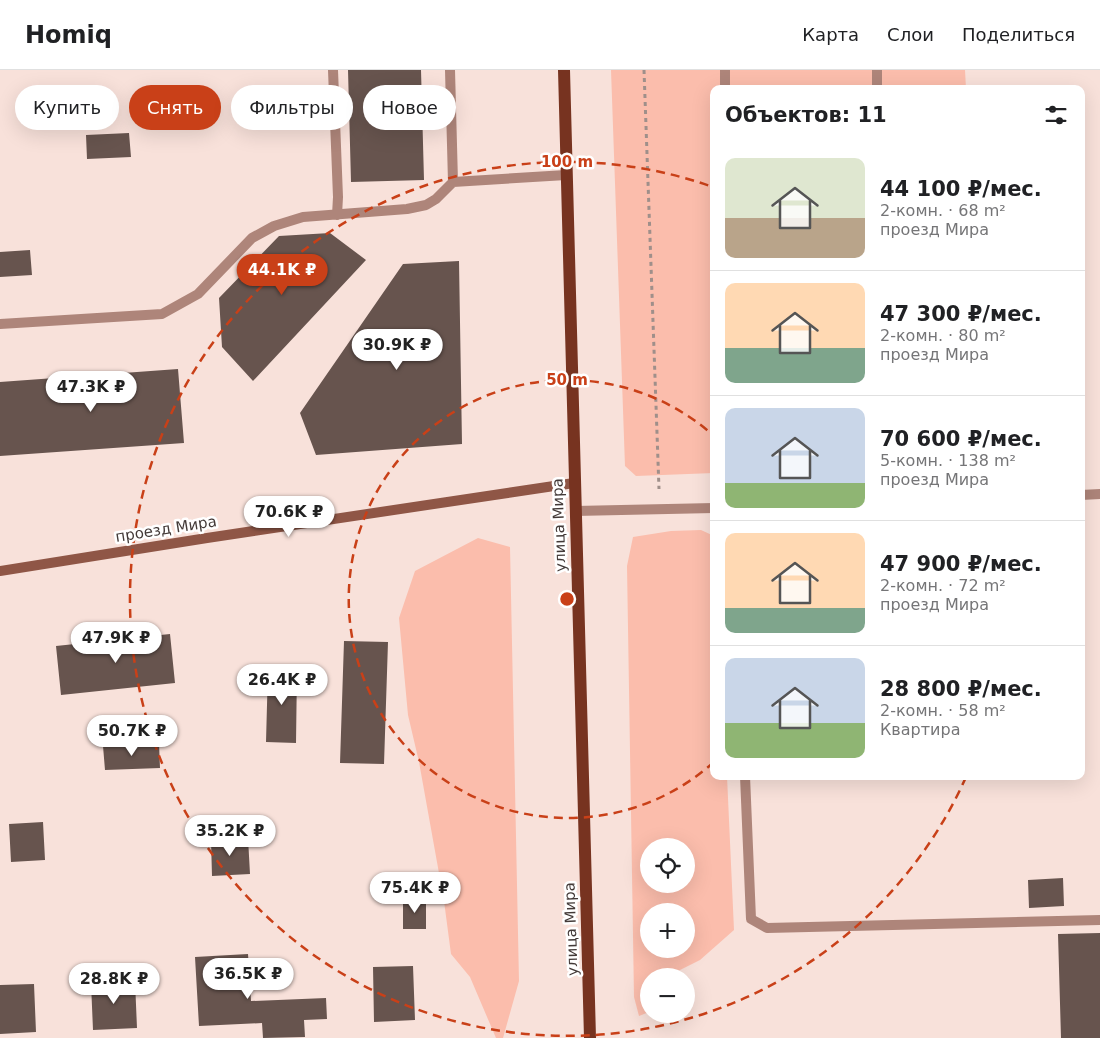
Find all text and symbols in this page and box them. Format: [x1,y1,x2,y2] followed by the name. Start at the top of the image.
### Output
[25,21,112,49] text: Homiq
[802,24,859,45] text: Карта
[887,24,934,45] text: Слои
[962,24,1075,45] text: Поделиться
[15,85,119,130] chip: Купить
[129,85,221,130] chip: Снять
[231,85,353,130] chip: Фильтры
[363,85,456,130] chip: Новое
[1042,101,1070,129] icon: filters
[725,103,887,127] text: Объектов: 11
[541,153,593,171] text: 100 m
[880,177,1042,201] text: 44 100 ₽/мес.
[765,178,825,238] icon: home
[880,201,1006,220] text: 2-комн. · 68 m²
[880,220,989,239] text: проезд Мира
[236,254,328,296] pin: 44.1K ₽
[248,260,316,279] text: 44.1K ₽
[880,302,1042,326] text: 47 300 ₽/мес.
[765,303,825,363] icon: home
[880,326,1006,345] text: 2-комн. · 80 m²
[351,328,443,371] pin: 30.9K ₽
[363,335,431,354] text: 30.9K ₽
[880,345,989,364] text: проезд Мира
[45,370,137,413] pin: 47.3K ₽
[546,371,588,389] text: 50 m
[57,377,125,396] text: 47.3K ₽
[880,427,1042,451] text: 70 600 ₽/мес.
[765,428,825,488] icon: home
[880,451,1016,470] text: 5-комн. · 138 m²
[880,470,989,489] text: проезд Мира
[548,478,570,572] street label: улица Мира
[243,496,335,538] pin: 70.6K ₽
[255,502,323,521] text: 70.6K ₽
[114,512,218,546] street label: проезд Мира
[880,552,1042,576] text: 47 900 ₽/мес.
[765,553,825,613] icon: home
[880,576,1006,595] text: 2-комн. · 72 m²
[558,590,576,608] centre of rings
[880,595,989,614] text: проезд Мира
[70,622,162,664] pin: 47.9K ₽
[82,628,150,647] text: 47.9K ₽
[236,664,328,706] pin: 26.4K ₽
[248,670,316,689] text: 26.4K ₽
[880,677,1042,701] text: 28 800 ₽/мес.
[765,678,825,738] icon: home
[880,701,1006,720] text: 2-комн. · 58 m²
[86,714,178,757] pin: 50.7K ₽
[880,720,960,739] text: Квартира
[98,721,166,740] text: 50.7K ₽
[184,814,276,857] pin: 35.2K ₽
[196,821,264,840] text: 35.2K ₽
[640,838,695,1023] map controls
[640,838,695,893] button: locate
[369,872,461,914] pin: 75.4K ₽
[381,878,449,897] text: 75.4K ₽
[560,882,582,976] street label: улица Мира
[640,903,695,958] button: +
[202,958,294,1000] pin: 36.5K ₽
[68,962,160,1005] pin: 28.8K ₽
[214,964,282,983] text: 36.5K ₽
[640,968,695,1023] button: −
[80,969,148,988] text: 28.8K ₽

